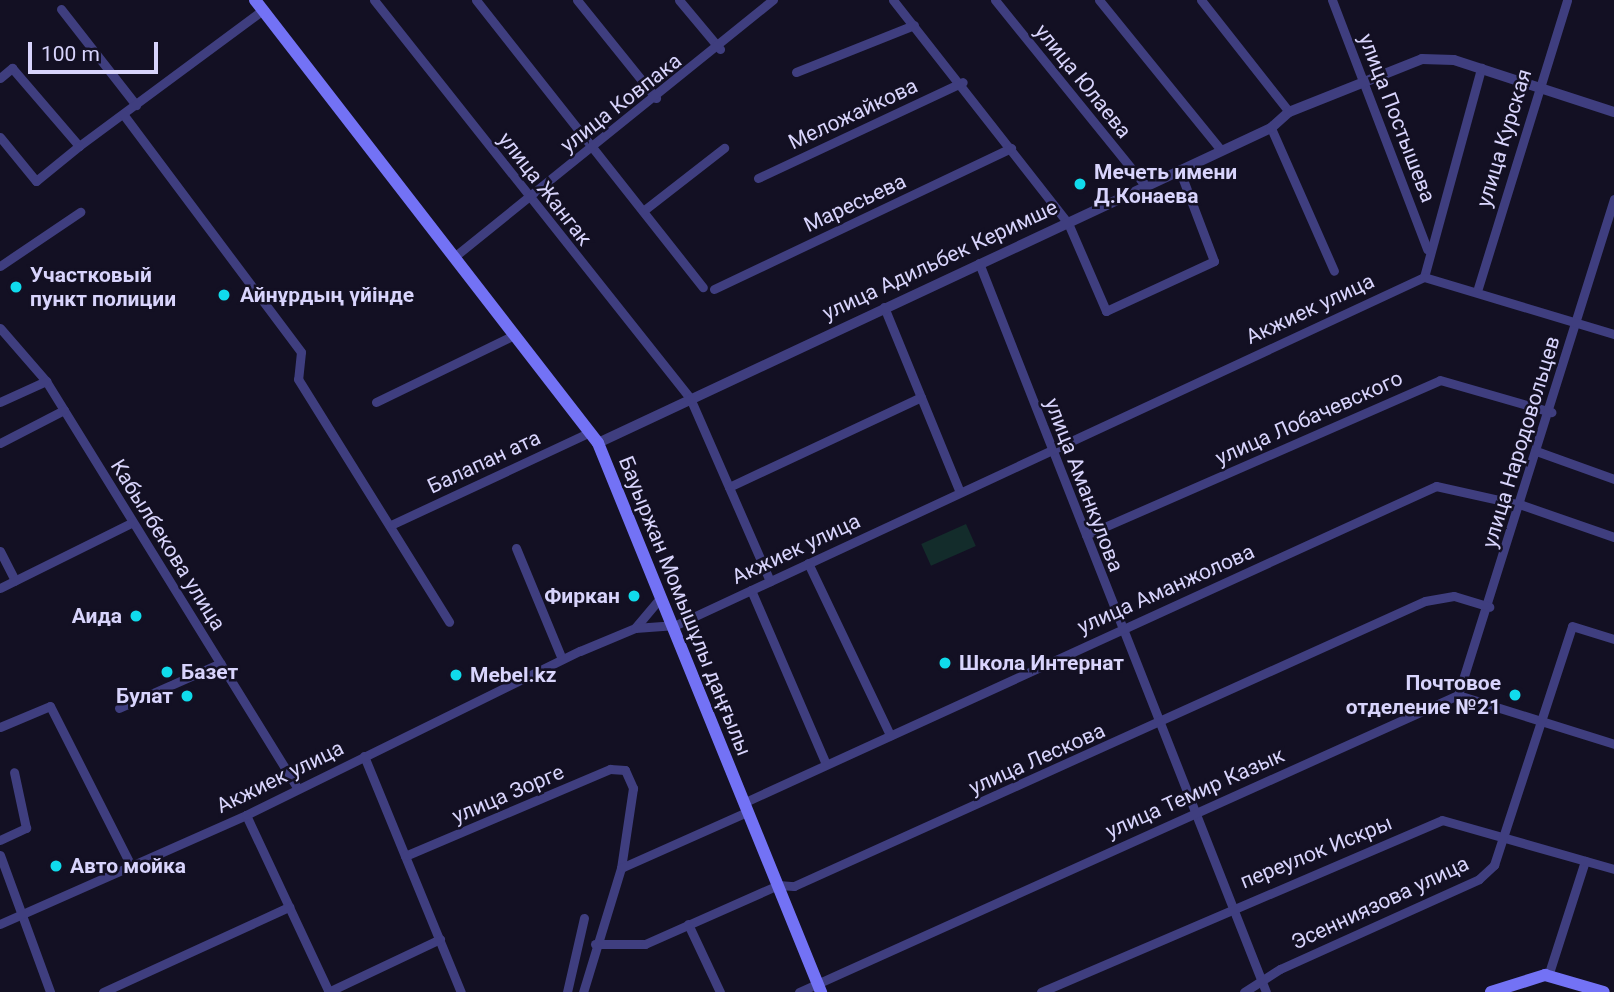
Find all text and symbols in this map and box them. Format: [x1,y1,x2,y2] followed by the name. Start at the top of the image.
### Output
[1029,19,1137,143] street label: улица Юлаева
[32,28,161,72] scale bar
[1353,30,1441,206] street label: улица Постышева
[41,42,100,66] text: 100 m
[556,48,686,158] street label: улица Ковпака
[1471,66,1537,210] street label: улица Курская
[784,73,922,155] street label: Меложайкова
[493,127,597,251] street label: улица Жангак
[1094,159,1237,209] place label: Мечеть имени Д.Конаева
[800,168,910,238] street label: Маресьева
[1072,176,1088,192] marker: Мечеть имени Д.Конаева
[819,194,1061,326] street label: улица Адильбек Керимше
[30,262,176,312] place label: Участковый пункт полиции
[1242,268,1378,350] street label: Акжиек улица
[8,279,24,295] marker: Участковый пункт полиции
[240,282,414,308] place label: Айнұрдың үйінде
[214,285,234,305] marker: Айнұрдың үйінде
[1477,333,1565,551] street label: улица Народовольцев
[1212,365,1406,471] street label: улица Лобачевского
[1039,395,1129,575] street label: улица Аманкулова
[424,425,544,499] street label: Балапан ата
[613,452,757,760] street label: Бауыржан Момышұлы даңғылы
[105,455,231,635] street label: Кабылбекова улица
[728,508,864,590] street label: Акжиек улица
[1074,539,1258,639] street label: улица Аманжолова
[544,583,620,609] place label: Фиркан
[626,588,642,604] marker: Фиркан
[72,603,122,629] place label: Аида
[128,608,144,624] marker: Аида
[959,650,1124,676] place label: Школа Интернат
[937,655,953,671] marker: Школа Интернат
[181,659,238,685] place label: Базет
[470,662,556,688] place label: Mebel.kz
[159,664,175,680] marker: Базет
[448,667,464,683] marker: Mebel.kz
[1346,670,1501,720] place label: Почтовое отделение №21
[116,683,173,709] place label: Булат
[1507,687,1523,703] marker: Почтовое отделение №21
[179,688,195,704] marker: Булат
[965,718,1109,800] street label: улица Лескова
[212,735,348,819] street label: Акжиек улица
[1102,742,1288,844] street label: улица Темир Казык
[448,759,568,829] street label: улица Зорге
[1236,810,1396,894] street label: переулок Искры
[1287,851,1473,955] street label: Эсенниязова улица
[70,853,186,879] place label: Авто мойка
[48,858,64,874] marker: Авто мойка

